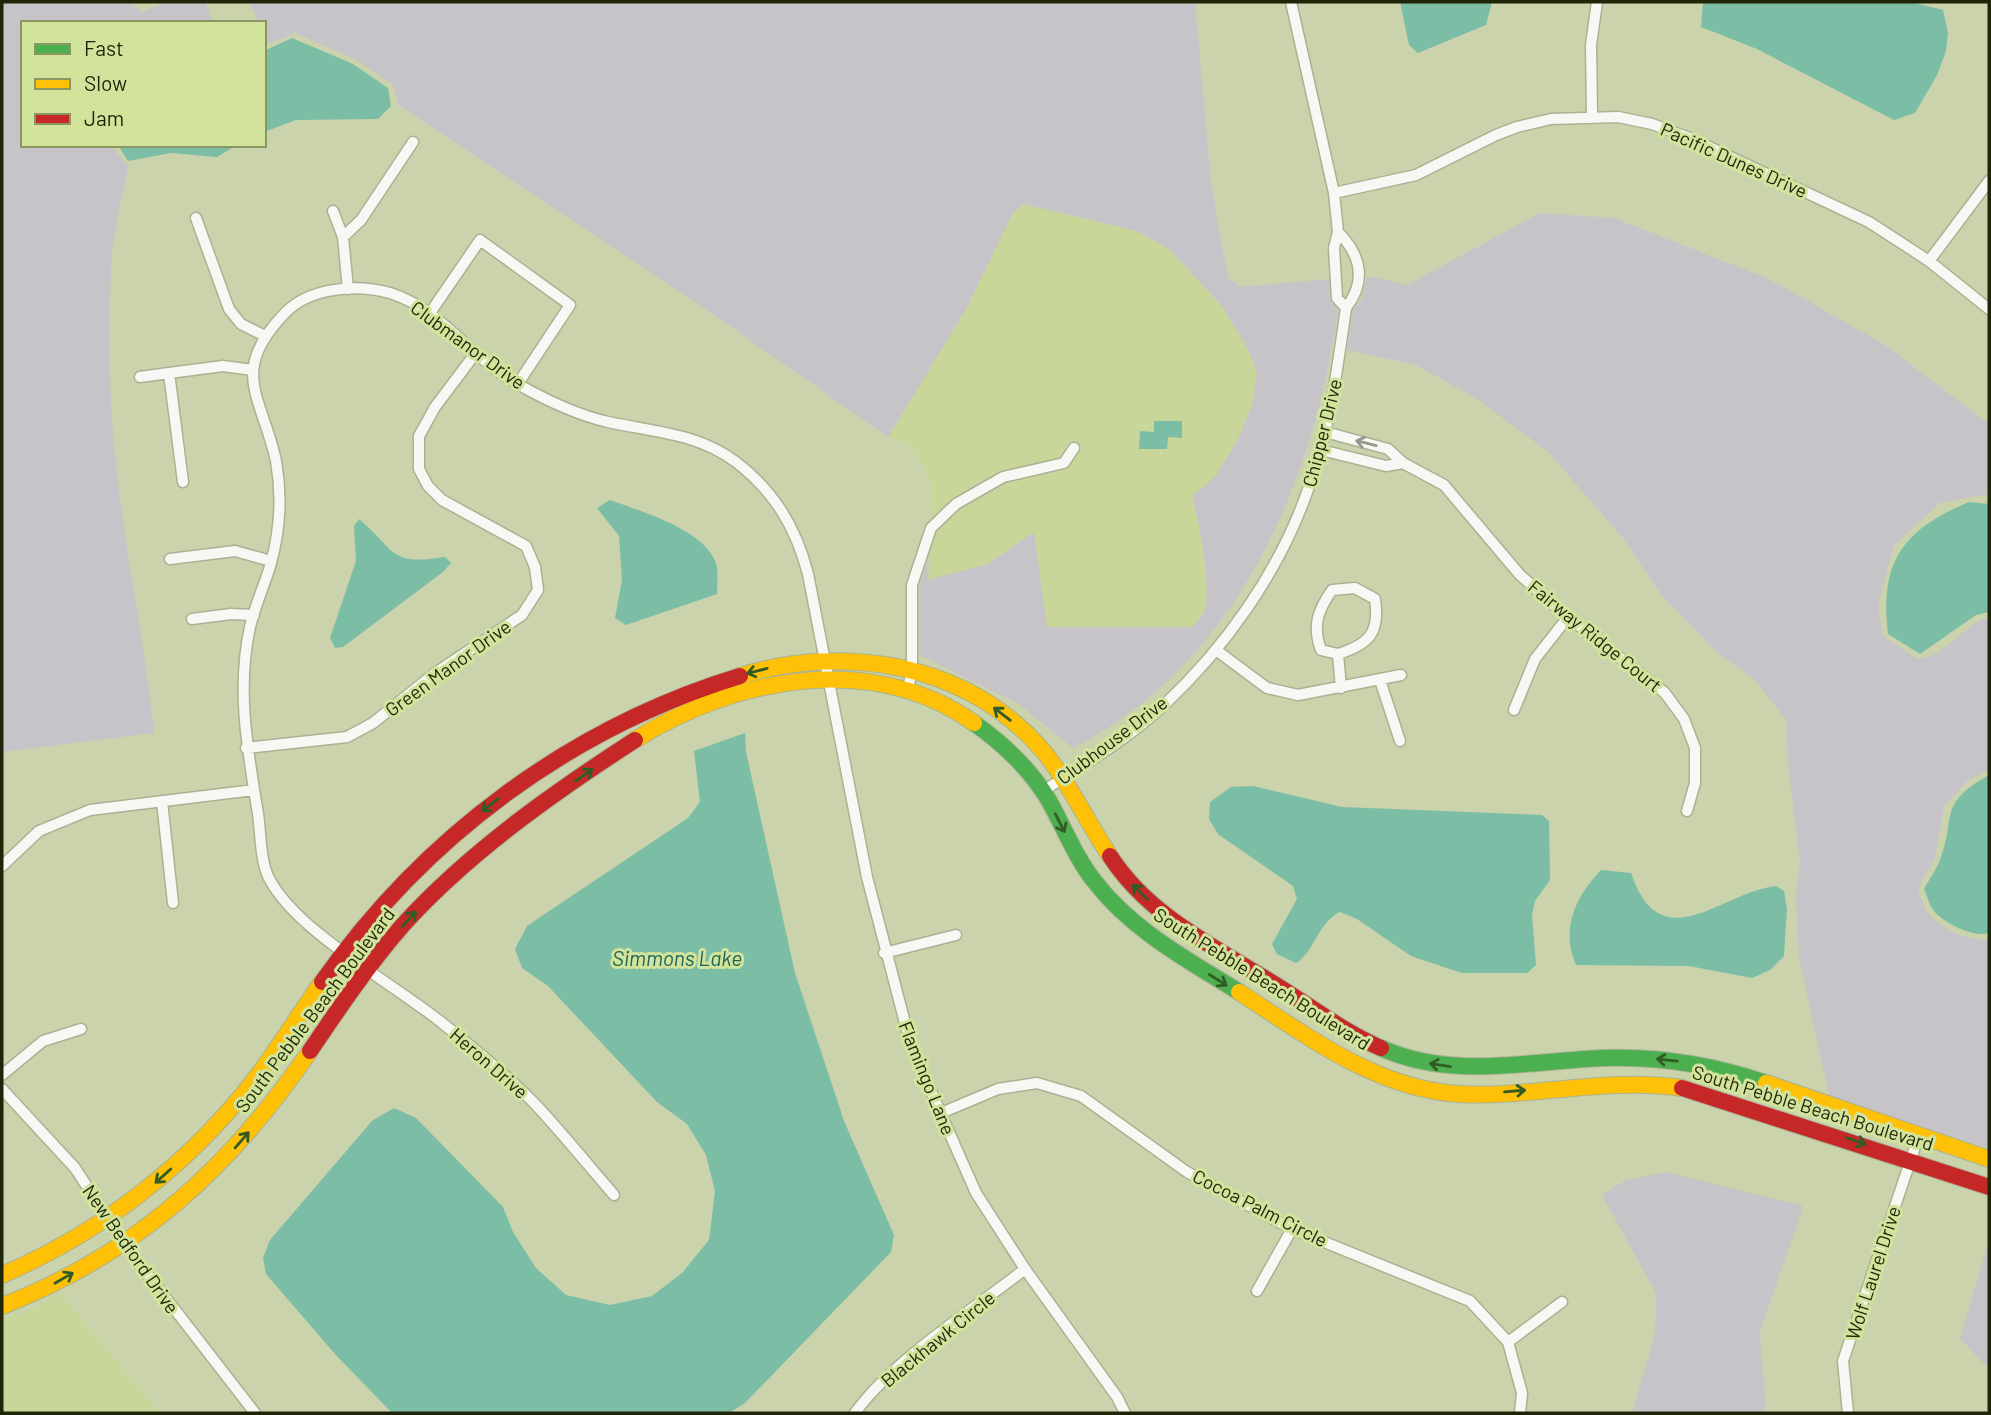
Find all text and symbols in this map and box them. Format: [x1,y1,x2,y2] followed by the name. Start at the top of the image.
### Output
[21,21,266,147] legend
[84,35,124,60] text: Fast
[84,70,127,95] text: Slow
[84,105,124,130] text: Jam
[1657,117,1811,202] street label: Pacific Dunes Drive
[407,295,530,394] street label: Clubmanor Drive
[1297,376,1346,489] street label: Chipper Drive
[1355,436,1378,449] one-way arrow
[1524,575,1667,696] street label: Fairway Ridge Court
[380,614,515,721] street label: Green Manor Drive
[746,664,769,678] one-way arrow
[1052,691,1172,789] street label: Clubhouse Drive
[993,706,1011,722] one-way arrow
[574,768,593,782] one-way arrow
[481,797,500,812] one-way arrow
[1053,812,1067,833] one-way arrow
[1131,884,1148,901] one-way arrow
[1150,902,1375,1055] street label: South Pebble Beach Boulevard
[230,903,399,1117] street label: South Pebble Beach Boulevard
[401,911,417,929] one-way arrow
[612,945,742,970] water label: Simmons Lake
[1208,973,1228,987] one-way arrow
[894,1018,961,1138] street label: Flamingo Lane
[446,1022,533,1103] street label: Heron Drive
[1656,1053,1679,1066] one-way arrow
[1430,1058,1452,1071] one-way arrow
[1690,1060,1936,1155] street label: South Pebble Beach Boulevard
[1503,1085,1526,1098] one-way arrow
[234,1131,250,1149] one-way arrow
[1845,1136,1867,1149] one-way arrow
[1189,1164,1331,1251] street label: Cocoa Palm Circle
[154,1168,172,1184] one-way arrow
[78,1180,184,1318] street label: New Bedford Drive
[1840,1203,1905,1343] street label: Wolf Laurel Drive
[53,1271,73,1285] one-way arrow
[876,1286,999,1392] street label: Blackhawk Circle

